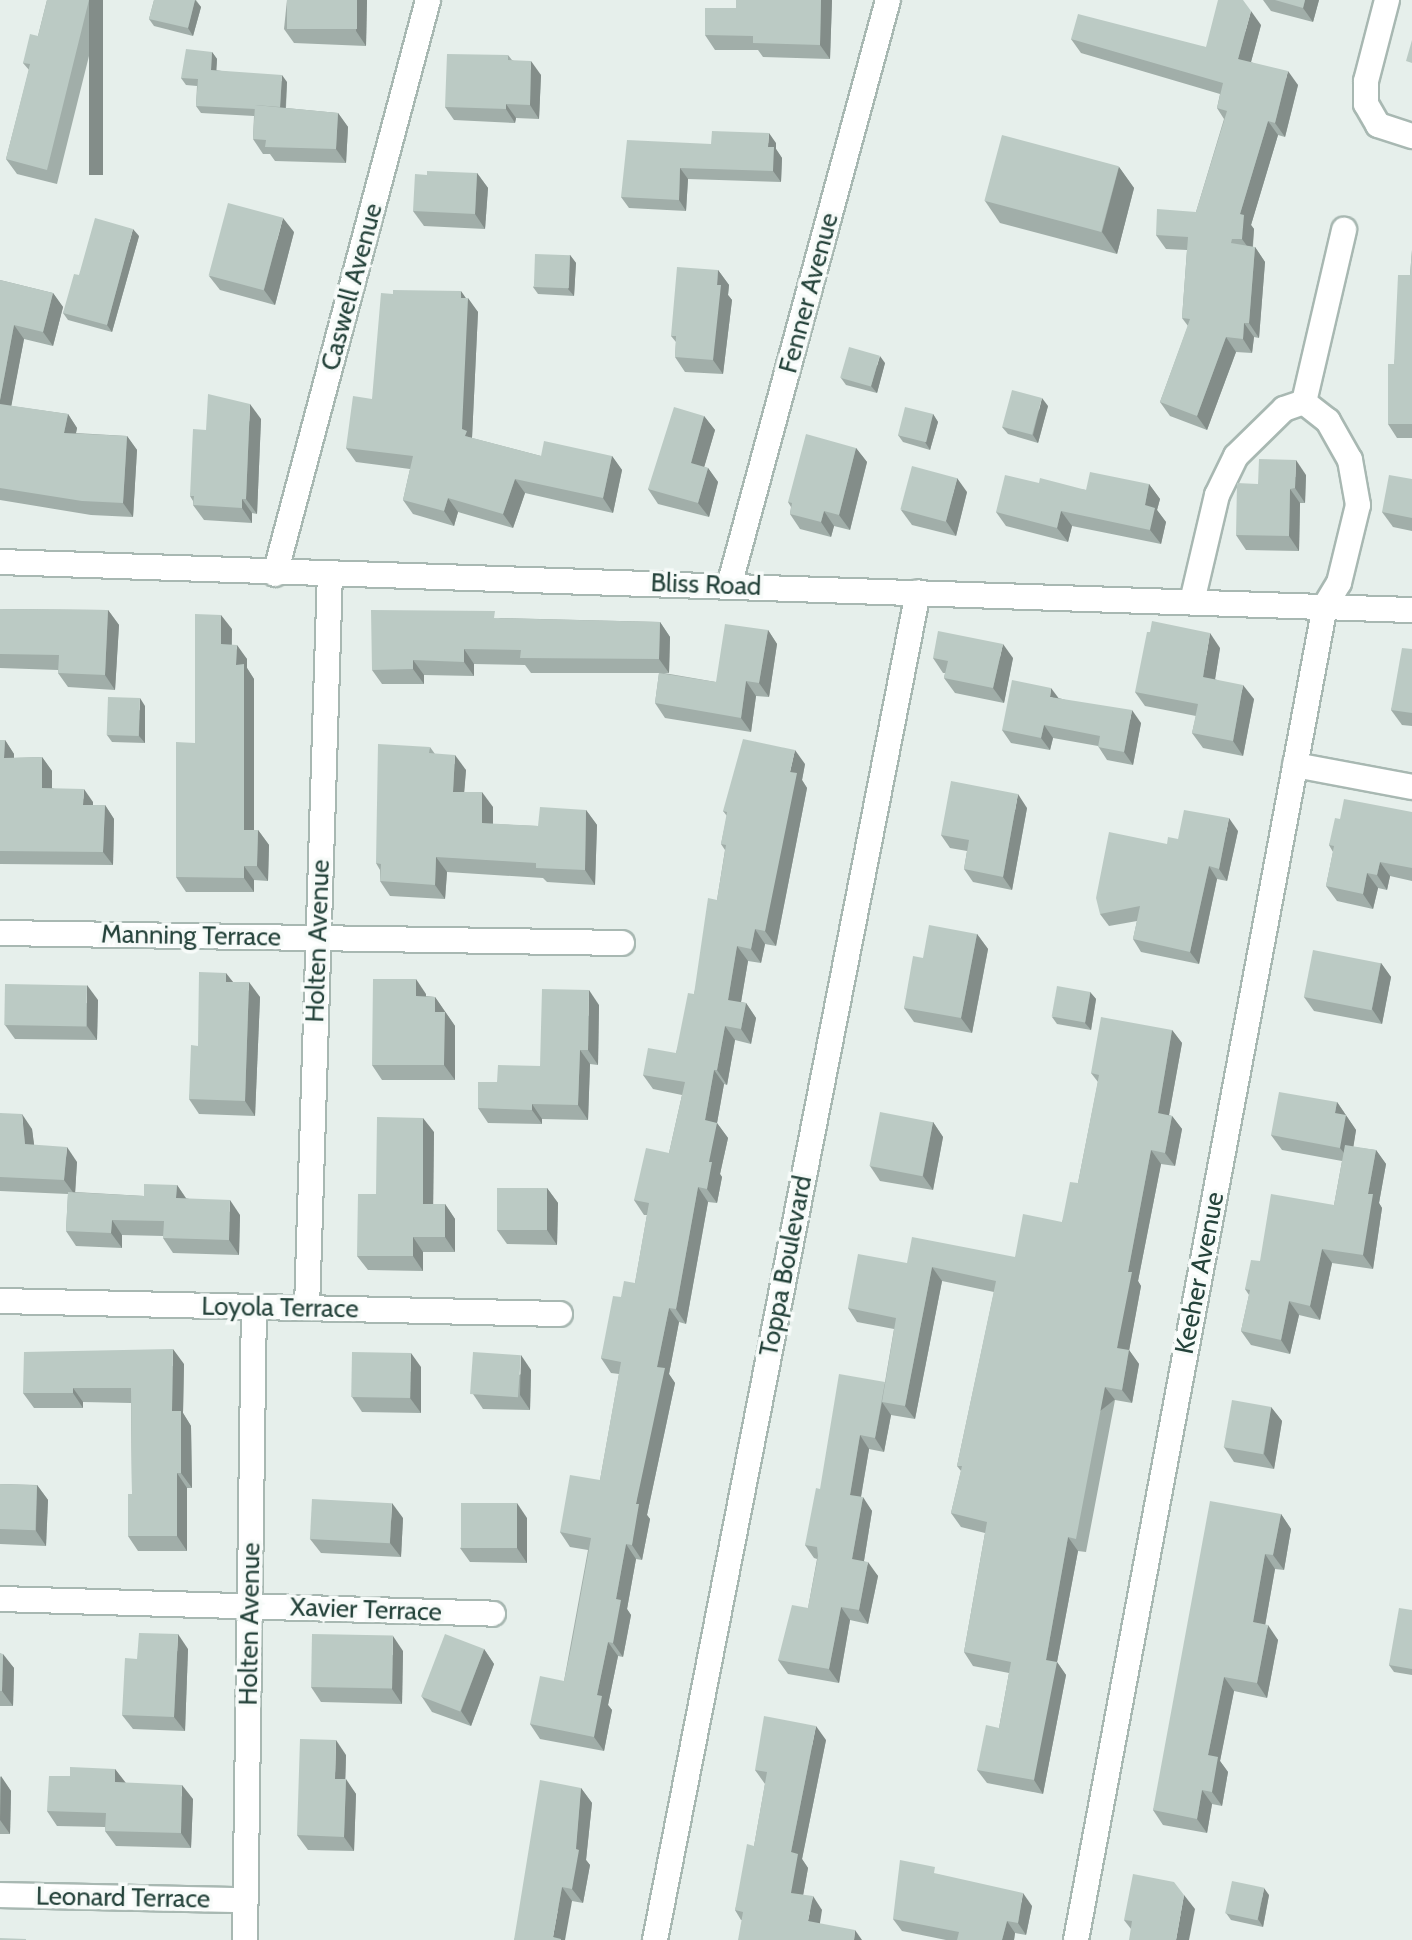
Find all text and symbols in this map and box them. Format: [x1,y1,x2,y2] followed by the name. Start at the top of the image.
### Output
[315,200,389,374] street label: Caswell Avenue
[773,209,845,377] street label: Fenner Avenue
[650,567,762,603] street label: Bliss Road
[300,859,336,1023] street label: Holten Avenue
[101,919,281,953] street label: Manning Terrace
[753,1173,819,1359] street label: Toppa Boulevard
[1169,1189,1231,1357] street label: Keeher Avenue
[201,1291,359,1325] street label: Loyola Terrace
[233,1542,267,1706] street label: Holten Avenue
[290,1592,442,1628] street label: Xavier Terrace
[36,1881,210,1915] street label: Leonard Terrace

